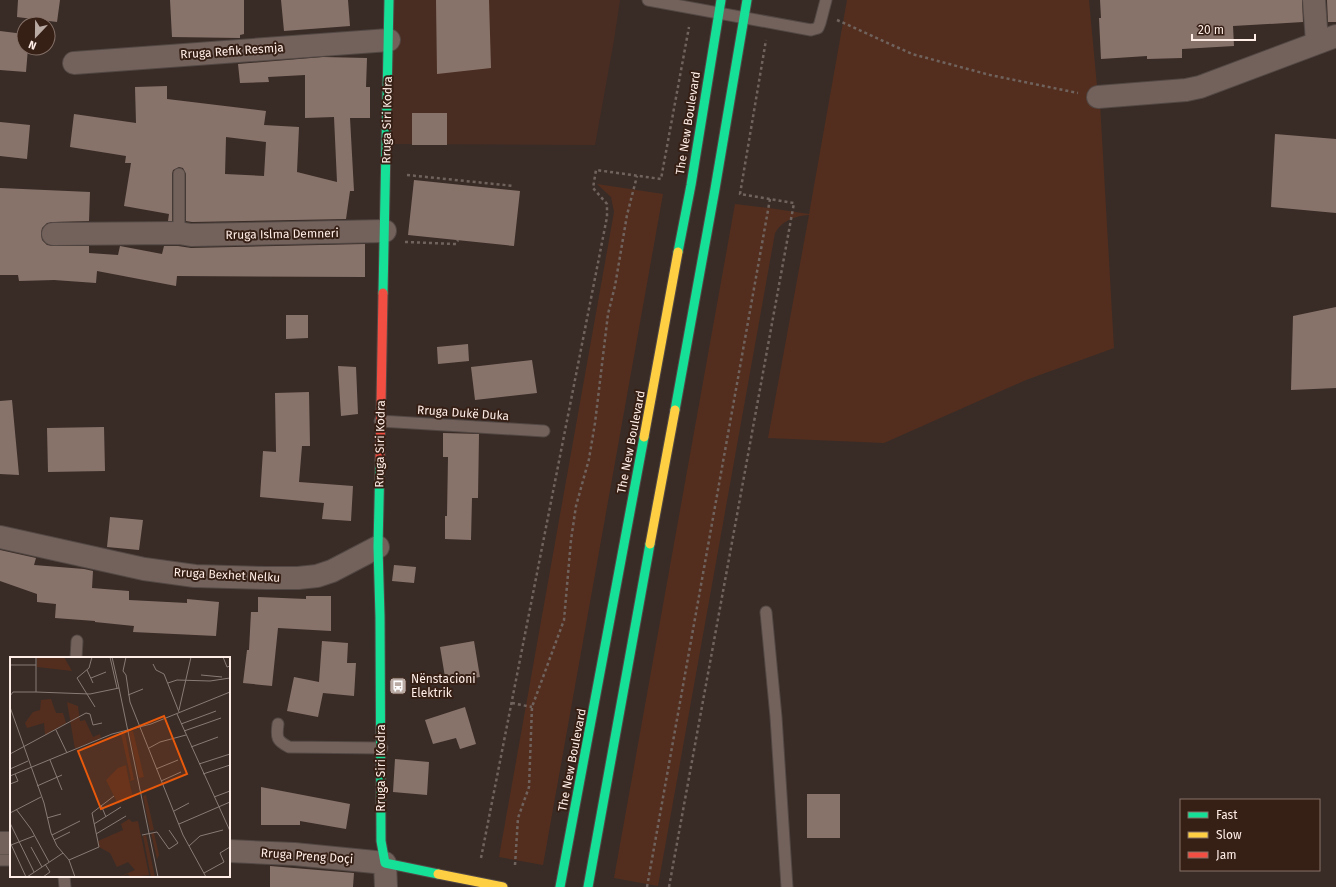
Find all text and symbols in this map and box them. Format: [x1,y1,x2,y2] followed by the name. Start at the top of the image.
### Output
[16,16,56,56] north arrow
[1192,16,1255,42] scale bar
[1198,23,1224,37] text: 20 m
[27,37,38,52] text: N
[180,40,284,62] street label: Rruga Refik Resmja
[673,70,703,176] street label: The New Boulevard
[379,76,395,164] street label: Rruga Siri Kodra
[225,226,339,242] street label: Rruga Islma Demneri
[614,389,648,495] street label: The New Boulevard
[372,400,388,488] street label: Rruga Siri Kodra
[416,403,510,423] street label: Rruga Dukë Duka
[173,565,281,585] street label: Rruga Bexhet Nelku
[10,657,230,877] inset map
[411,672,476,700] place label: Nënstacioni Elektrik
[388,676,408,696] bus stop icon: Nënstacioni Elektrik
[555,707,589,813] street label: The New Boulevard
[374,724,388,812] street label: Rruga Siri Kodra
[1180,799,1320,871] legend
[1216,808,1238,822] text: Fast
[1216,828,1242,842] text: Slow
[260,846,354,866] street label: Rruga Preng Doçi
[1216,848,1236,862] text: Jam

